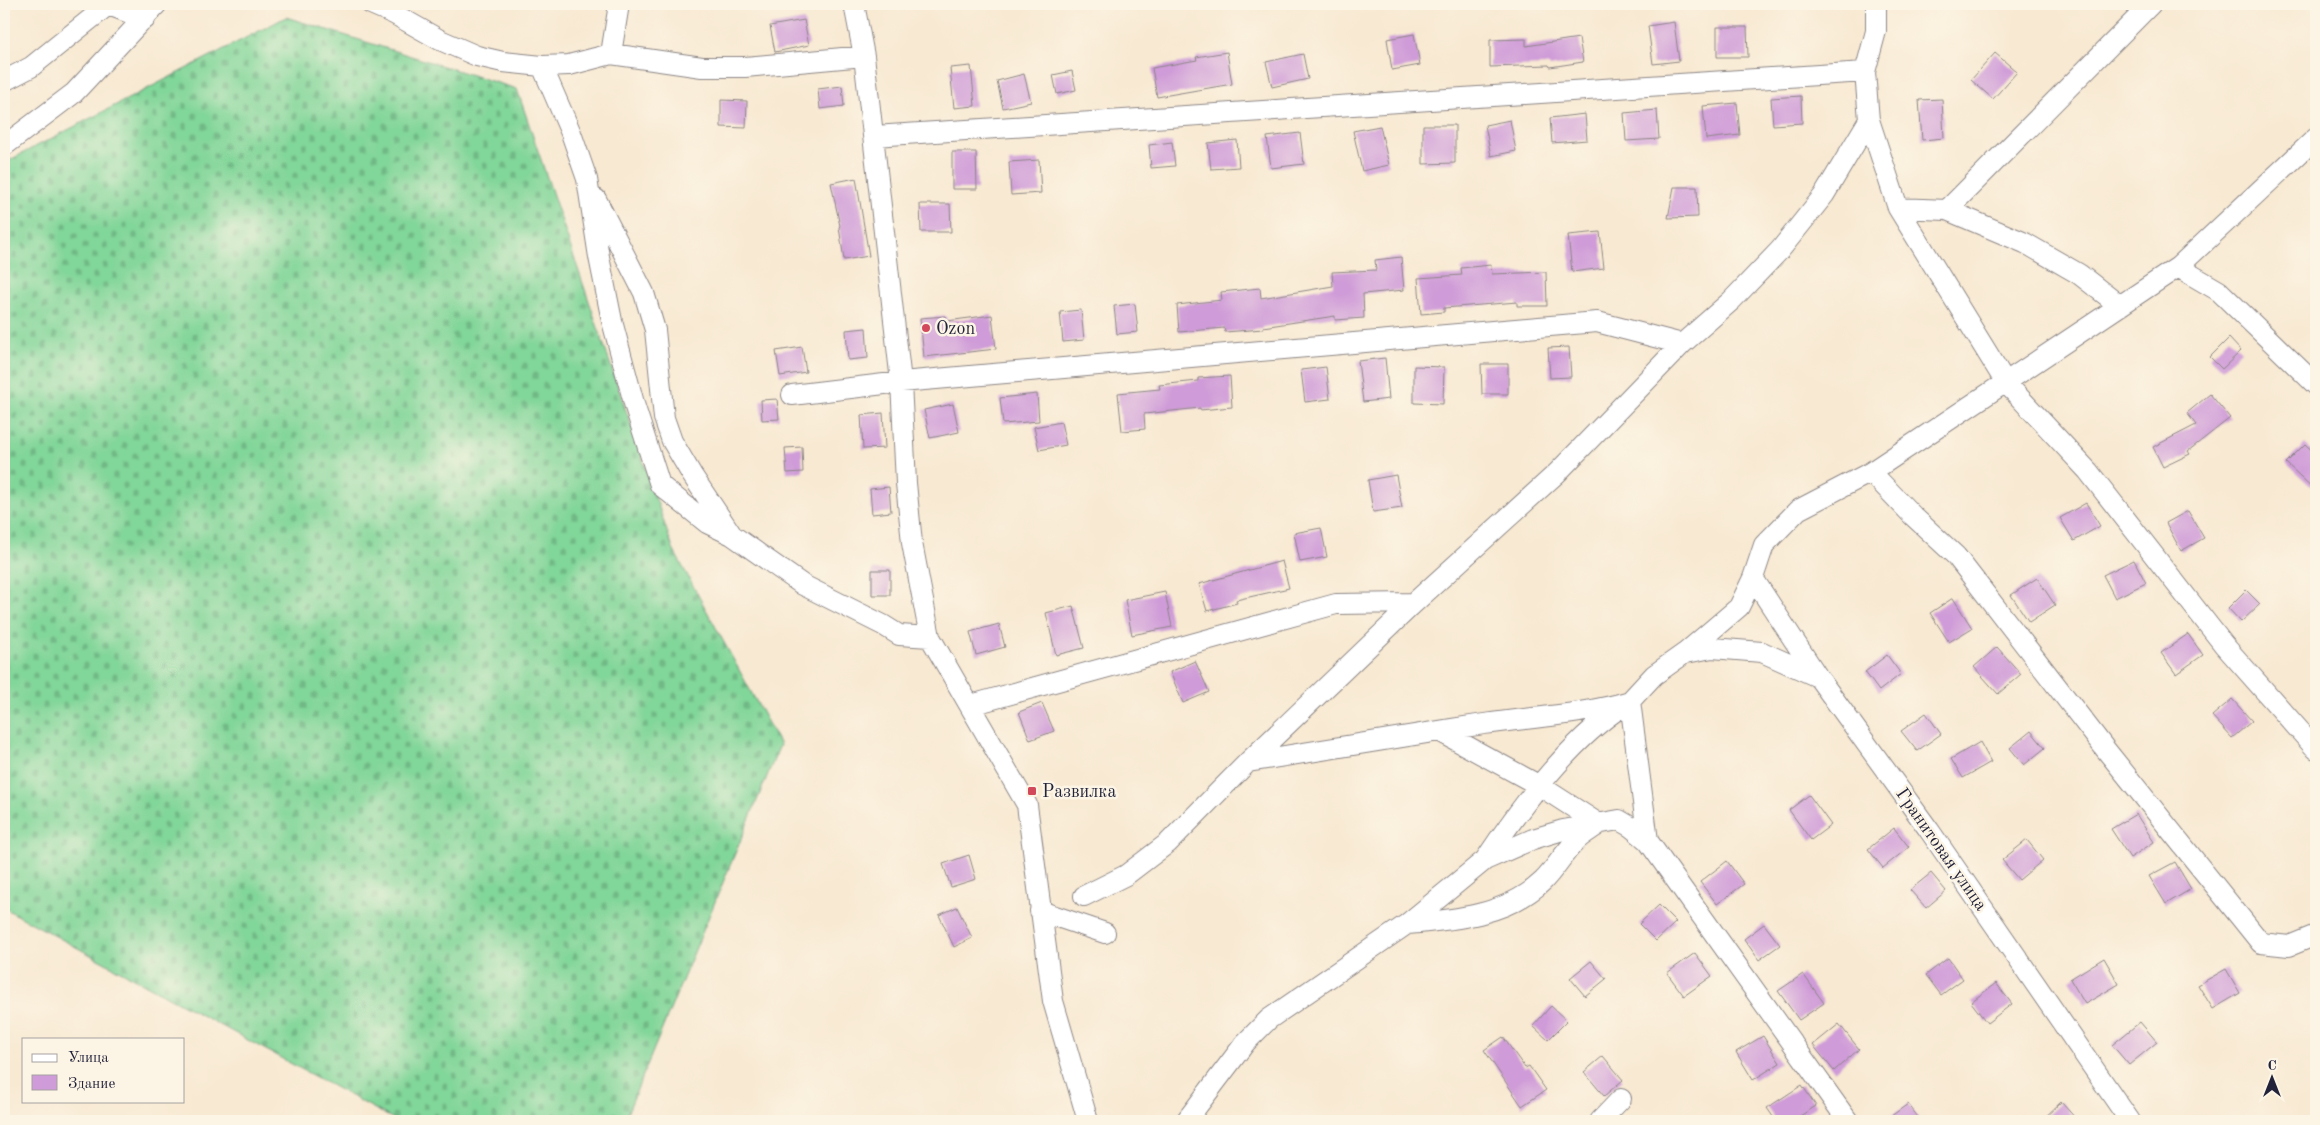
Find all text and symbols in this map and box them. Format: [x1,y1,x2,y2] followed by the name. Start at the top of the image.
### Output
[936,320,975,338] place label: Ozon
[920,322,932,334] marker: Ozon
[1042,783,1116,801] place label: Развилка
[1026,785,1038,797] marker: Развилка
[1892,785,1990,914] street label: Гранитовая улица
[22,1038,185,1102] legend
[68,1051,109,1066] text: Улица
[2248,1052,2298,1102] north arrow
[2267,1059,2277,1073] text: С
[68,1077,115,1092] text: Здание

